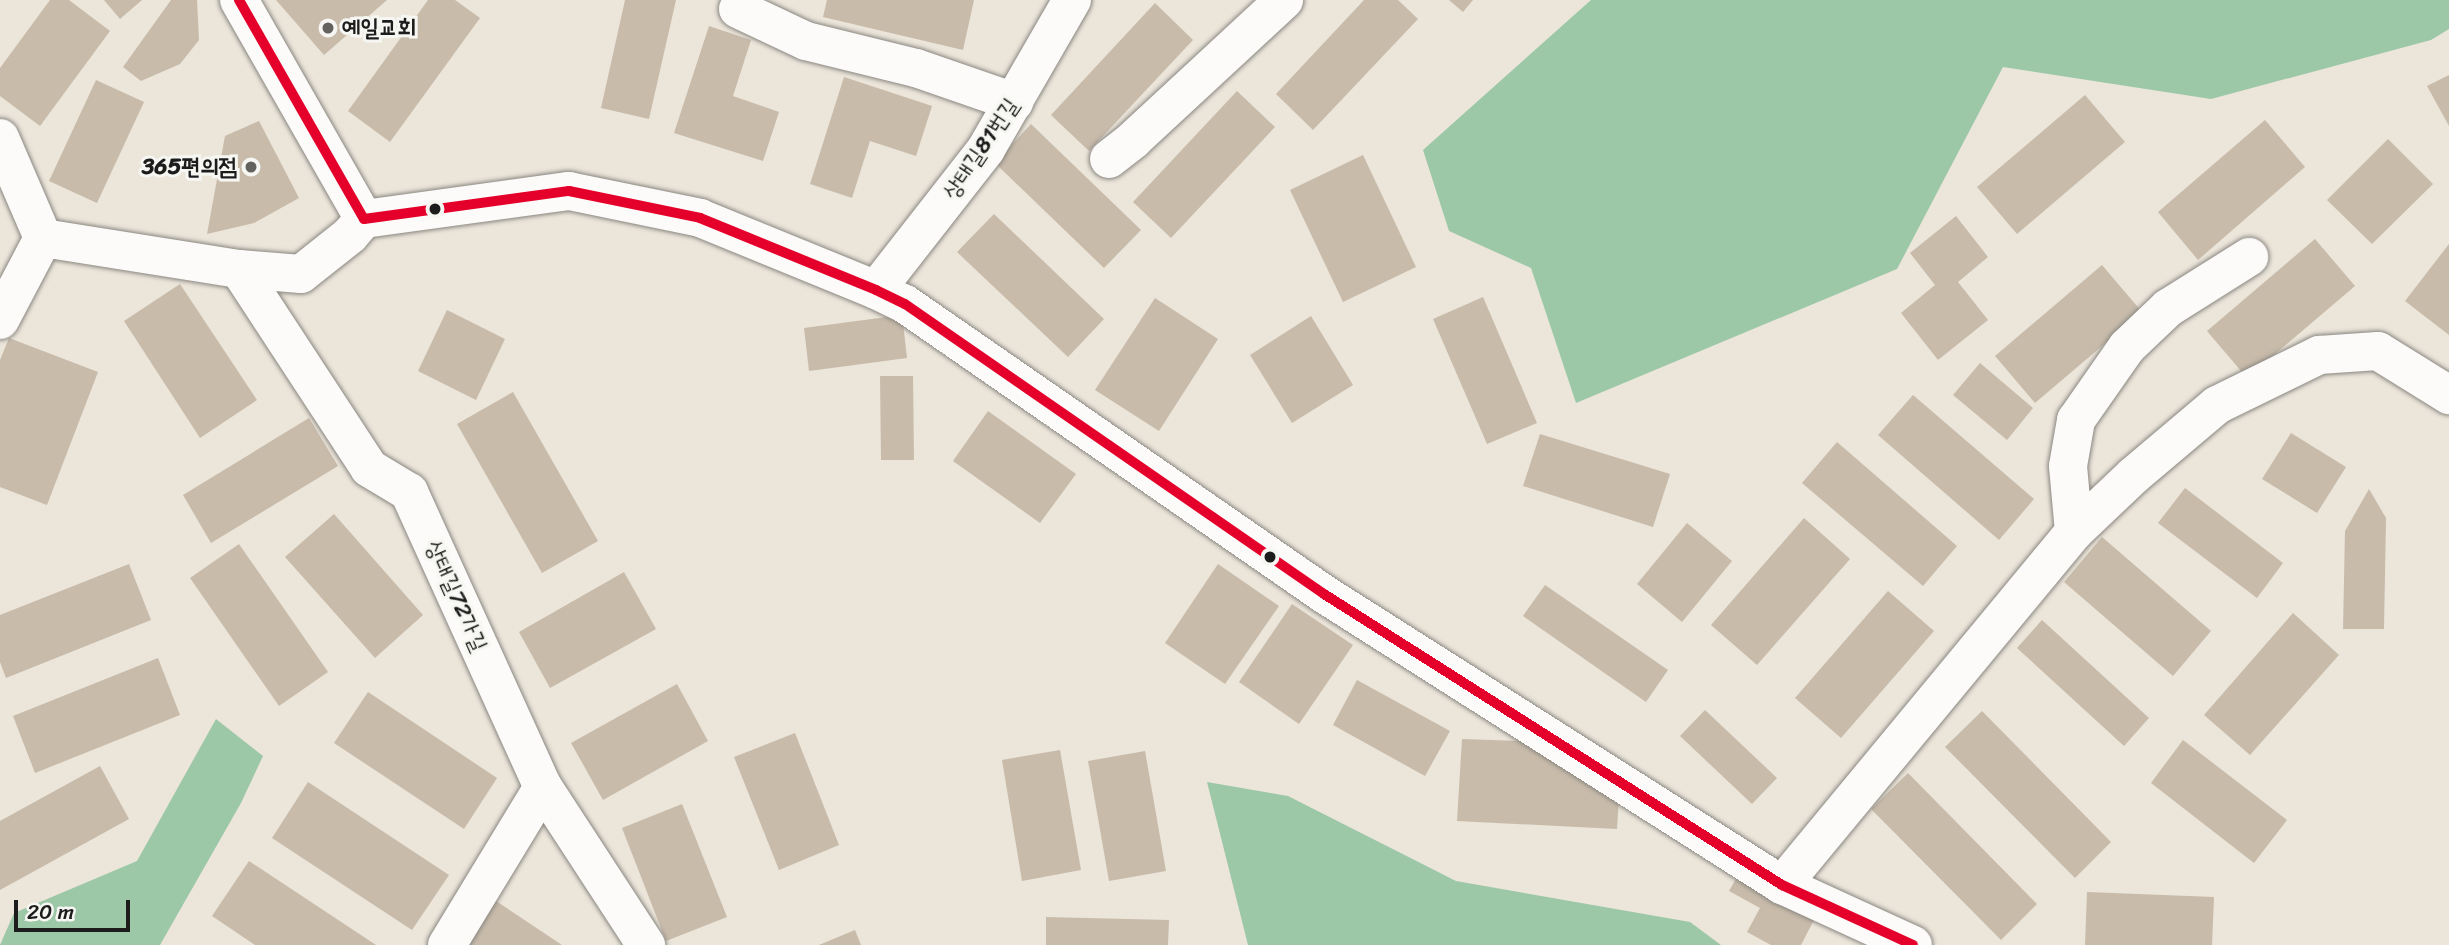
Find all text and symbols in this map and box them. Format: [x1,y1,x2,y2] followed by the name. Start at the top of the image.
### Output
[342,14,416,42] place label: 예일교회
[320,20,336,36] marker: 예일교회
[937,93,1025,205] street label: 상태길81번길
[142,153,237,181] place label: 365편의점
[243,159,259,175] marker: 365편의점
[428,202,442,216] unlabelled marker
[419,536,493,656] street label: 상태길72가길
[1263,550,1277,564] unlabelled marker
[18,886,133,930] scale bar
[27,893,74,931] text: 20 m

